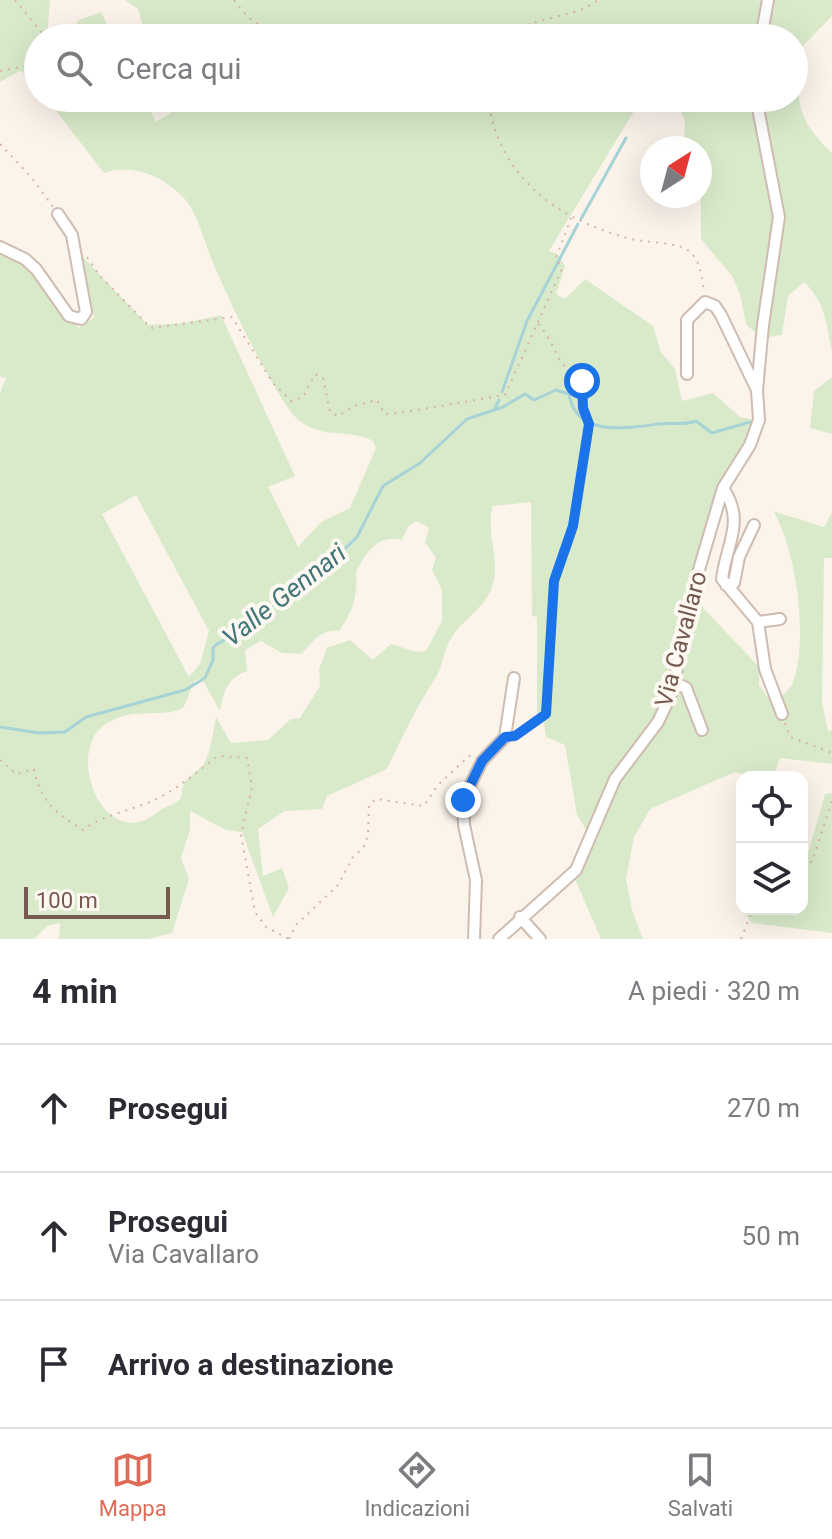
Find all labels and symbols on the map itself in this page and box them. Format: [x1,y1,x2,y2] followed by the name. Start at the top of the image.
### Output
[640,136,712,208] north arrow
[564,363,600,399] route start
[216,537,352,652] water label: Valle Gennari
[649,568,713,710] street label: Via Cavallaro
[445,782,481,818] route end
[24,883,170,919] scale bar

